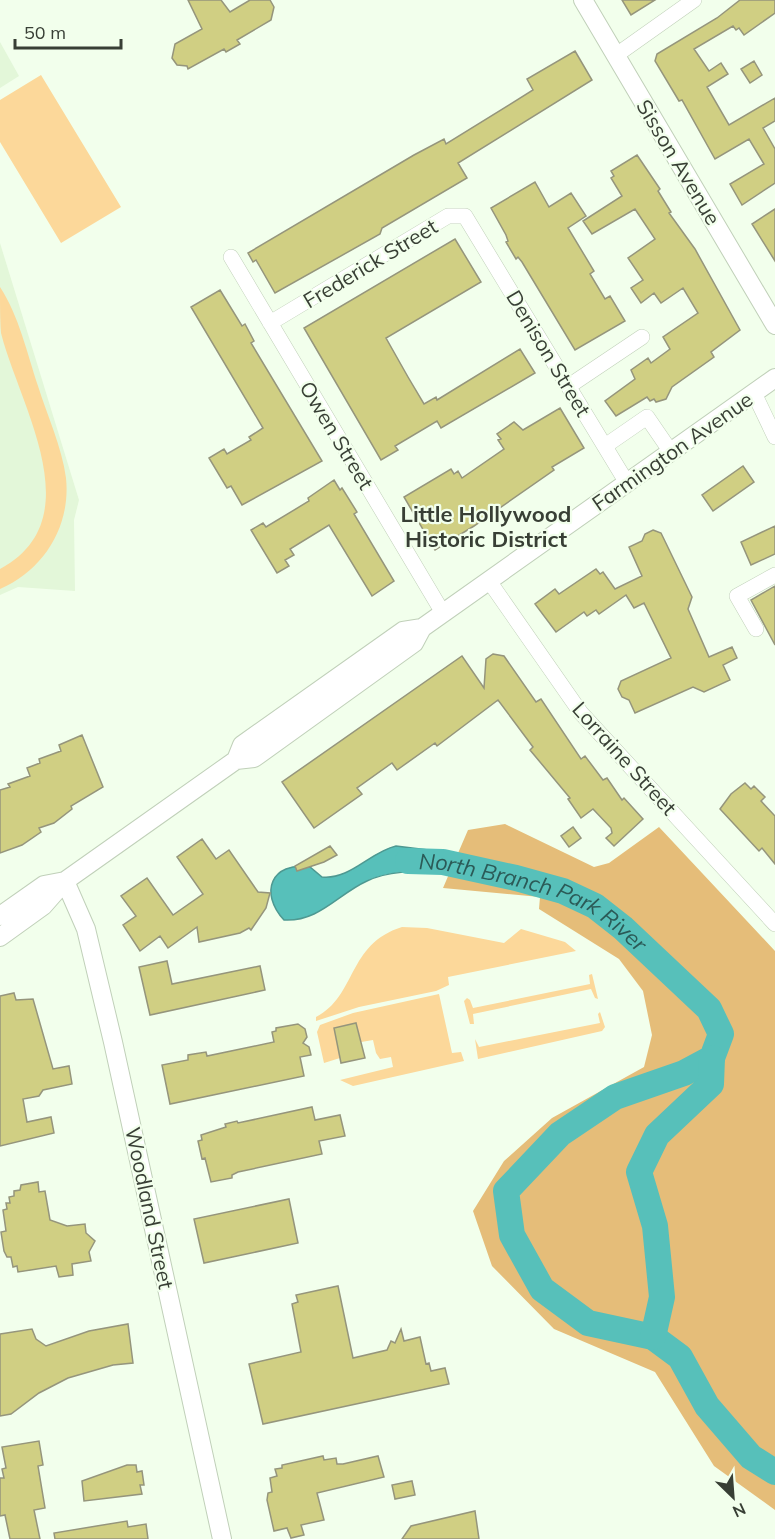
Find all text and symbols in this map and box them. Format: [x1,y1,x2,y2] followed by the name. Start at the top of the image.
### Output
[15,12,122,50] scale bar
[24,21,66,44] text: 50 m
[631,95,727,229] street label: Sisson Avenue
[298,213,442,313] street label: Frederick Street
[501,285,597,421] street label: Denison Street
[295,376,379,494] street label: Owen Street
[587,386,757,516] street label: Farmington Avenue
[401,500,571,553] district label: Little Hollywood Historic District
[567,696,683,820] street label: Lorraine Street
[418,847,654,958] water label: North Branch Park River
[120,1125,180,1291] street label: Woodland Street
[703,1467,763,1527] north arrow
[730,1499,749,1522] text: N

